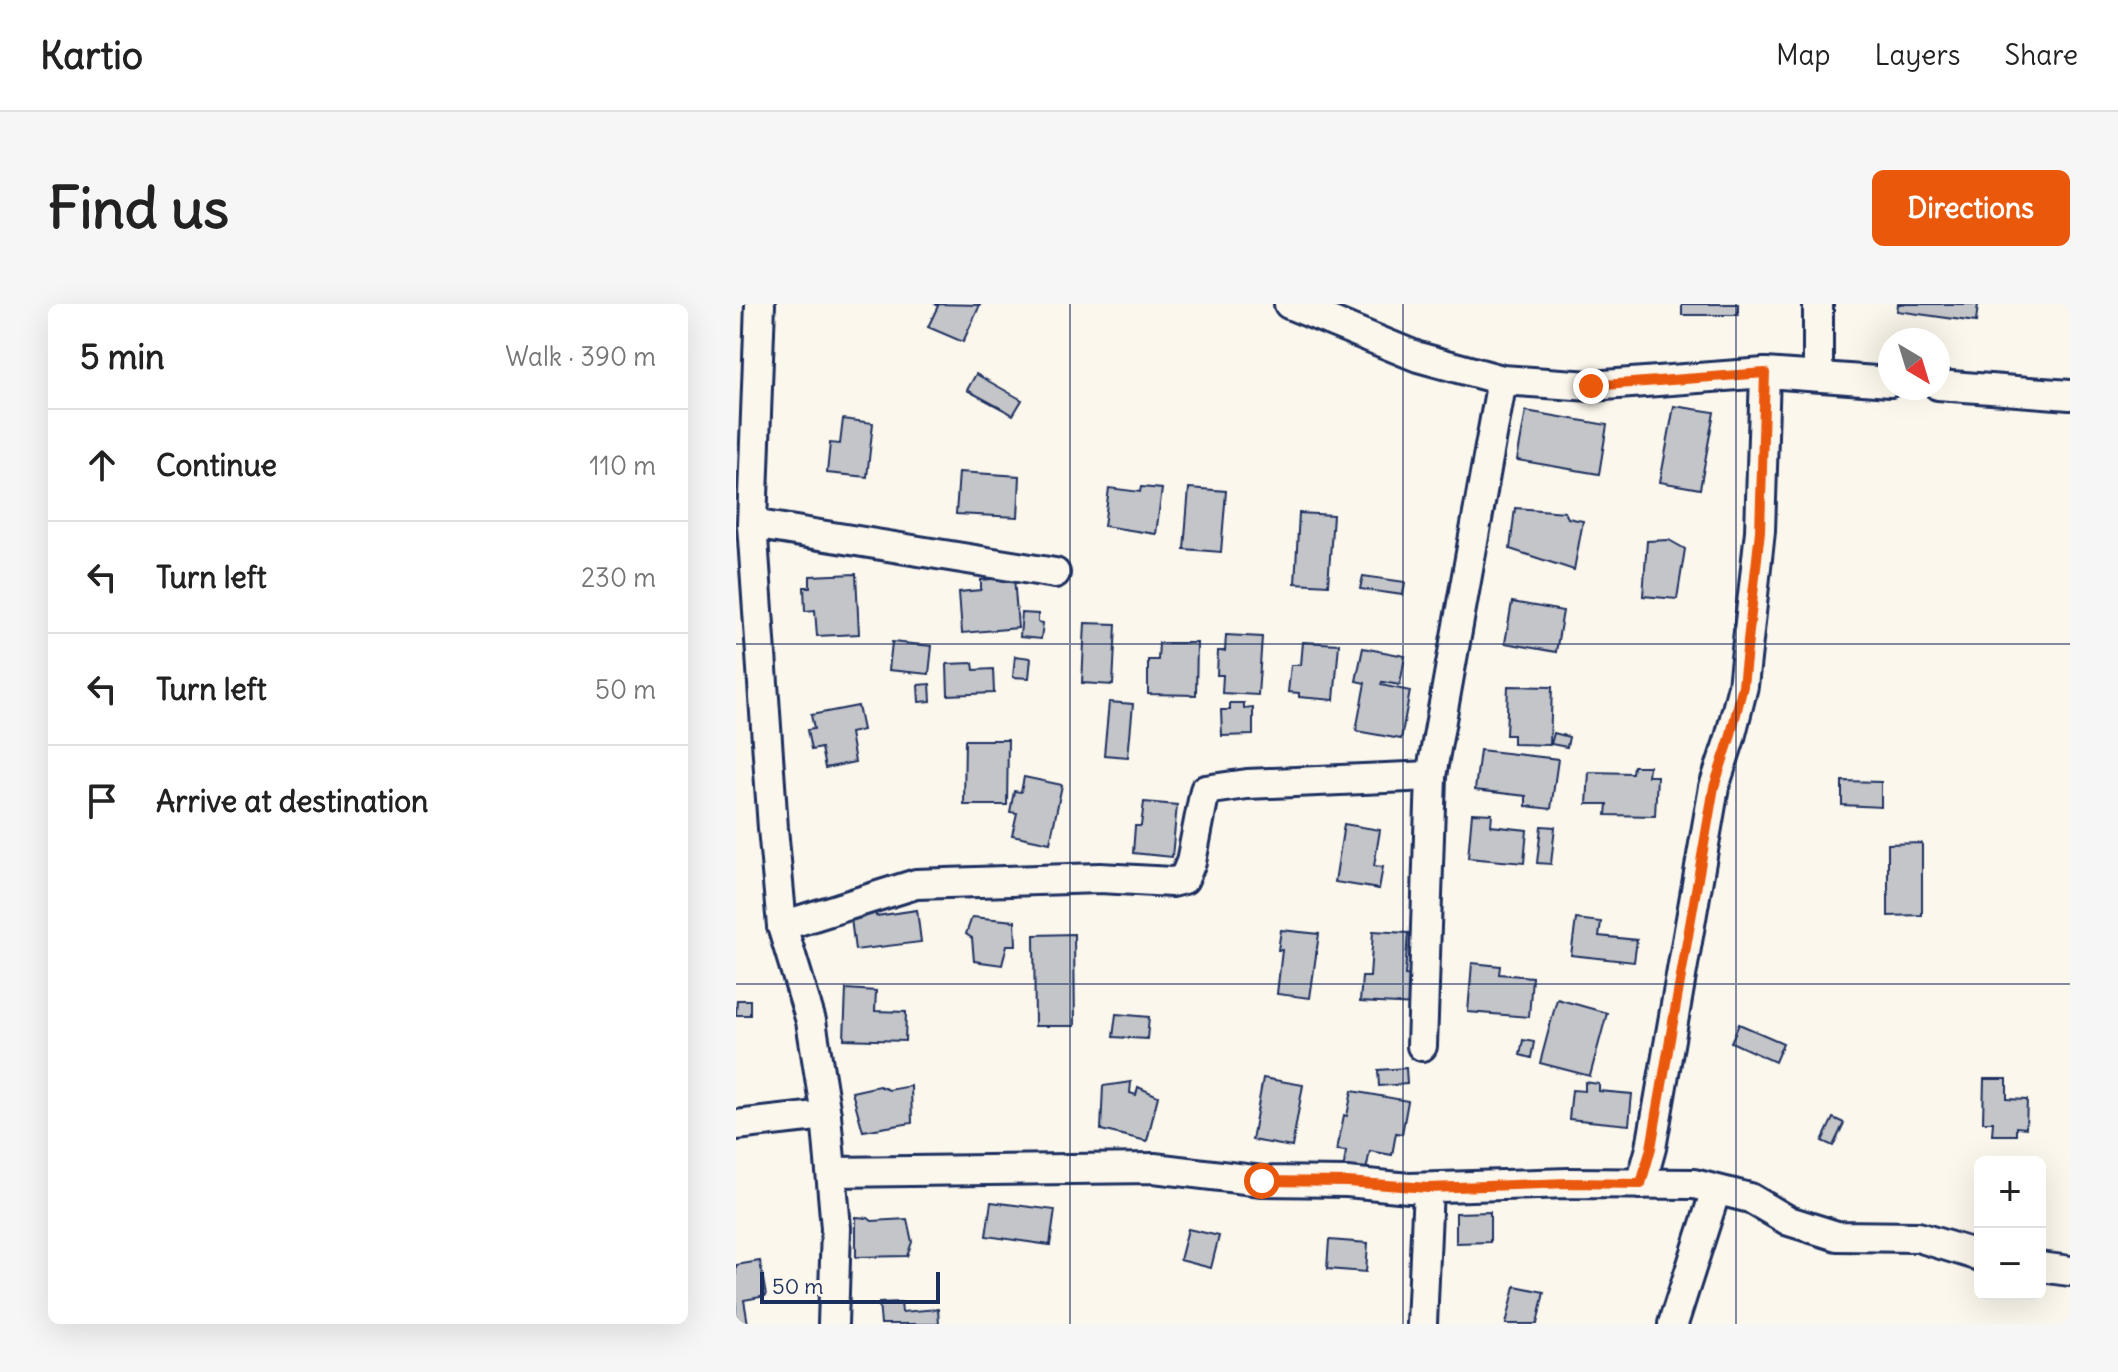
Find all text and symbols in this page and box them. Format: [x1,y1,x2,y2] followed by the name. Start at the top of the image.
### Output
[40,32,143,79] text: Kartio
[1776,37,1831,73] text: Map
[1875,37,1961,73] text: Layers
[2005,37,2078,73] text: Share
[1872,170,2070,246] button: Directions
[48,173,229,243] text: Find us
[1878,328,1950,400] north arrow
[80,335,165,378] text: 5 min
[505,340,656,373] text: Walk · 390 m
[1573,368,1609,404] route end
[80,443,124,487] icon: ahead
[156,446,277,484] text: Continue
[589,449,656,482] text: 110 m
[80,555,124,599] icon: left
[156,558,267,596] text: Turn left
[581,561,656,594] text: 230 m
[80,667,124,711] icon: left
[156,670,267,708] text: Turn left
[595,673,656,706] text: 50 m
[80,779,124,823] icon: arrive
[156,782,428,820] text: Arrive at destination
[1974,1156,2046,1300] map controls
[1974,1156,2046,1228] button: +
[1244,1163,1280,1199] route start
[1974,1228,2046,1300] button: −
[760,1268,940,1304] scale bar
[772,1272,824,1300] text: 50 m

